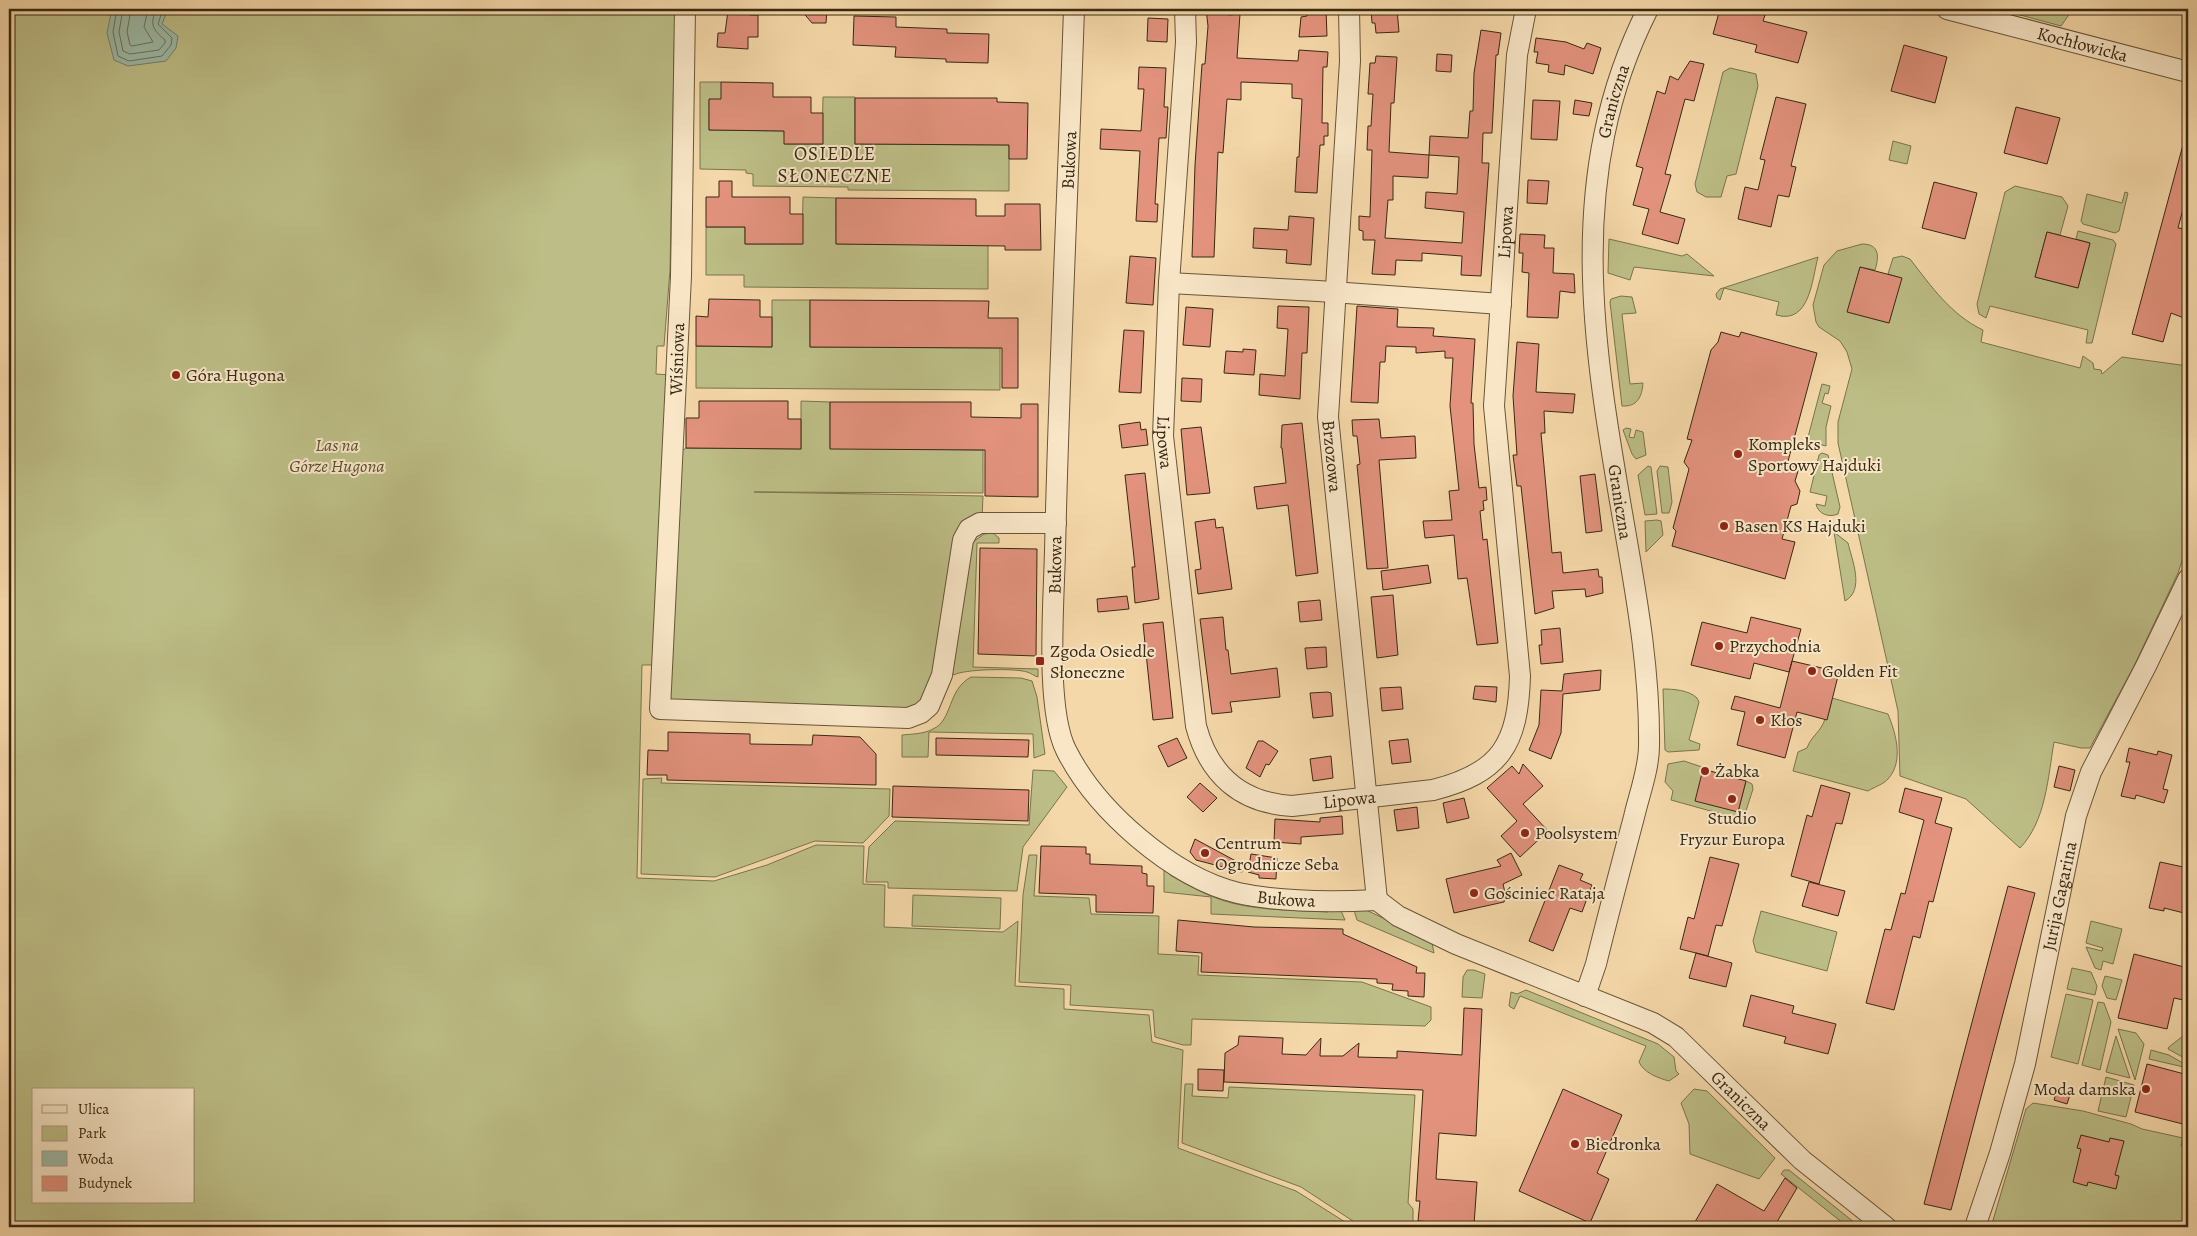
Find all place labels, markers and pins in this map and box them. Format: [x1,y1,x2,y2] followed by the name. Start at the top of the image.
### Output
[186,363,285,387] place label: Góra Hugona
[170,369,182,381] marker: Góra Hugona
[1748,432,1881,477] place label: Kompleks Sportowy Hajduki
[1732,448,1744,460] marker: Kompleks Sportowy Hajduki
[1734,514,1866,538] place label: Basen KS Hajduki
[1718,520,1730,532] marker: Basen KS Hajduki
[1729,634,1821,658] place label: Przychodnia
[1050,639,1155,684] place label: Zgoda Osiedle Słoneczne
[1713,640,1725,652] marker: Przychodnia
[1034,655,1046,667] marker: Zgoda Osiedle Słoneczne
[1822,659,1898,683] place label: Golden Fit
[1806,665,1818,677] marker: Golden Fit
[1770,708,1802,732] place label: Kłos
[1754,714,1766,726] marker: Kłos
[1715,759,1760,783] place label: Żabka
[1699,765,1711,777] marker: Żabka
[1726,793,1738,805] marker: Studio Fryzur Europa
[1679,806,1786,851] place label: Studio Fryzur Europa
[1535,821,1618,845] place label: Poolsystem
[1519,827,1531,839] marker: Poolsystem
[1215,831,1340,876] place label: Centrum Ogrodnicze Seba
[1199,847,1211,859] marker: Centrum Ogrodnicze Seba
[1484,881,1606,905] place label: Gościniec Rataja
[1468,887,1480,899] marker: Gościniec Rataja
[2033,1077,2137,1101] place label: Moda damska
[2140,1083,2152,1095] marker: Moda damska
[1585,1132,1661,1156] place label: Biedronka
[1569,1138,1581,1150] marker: Biedronka

